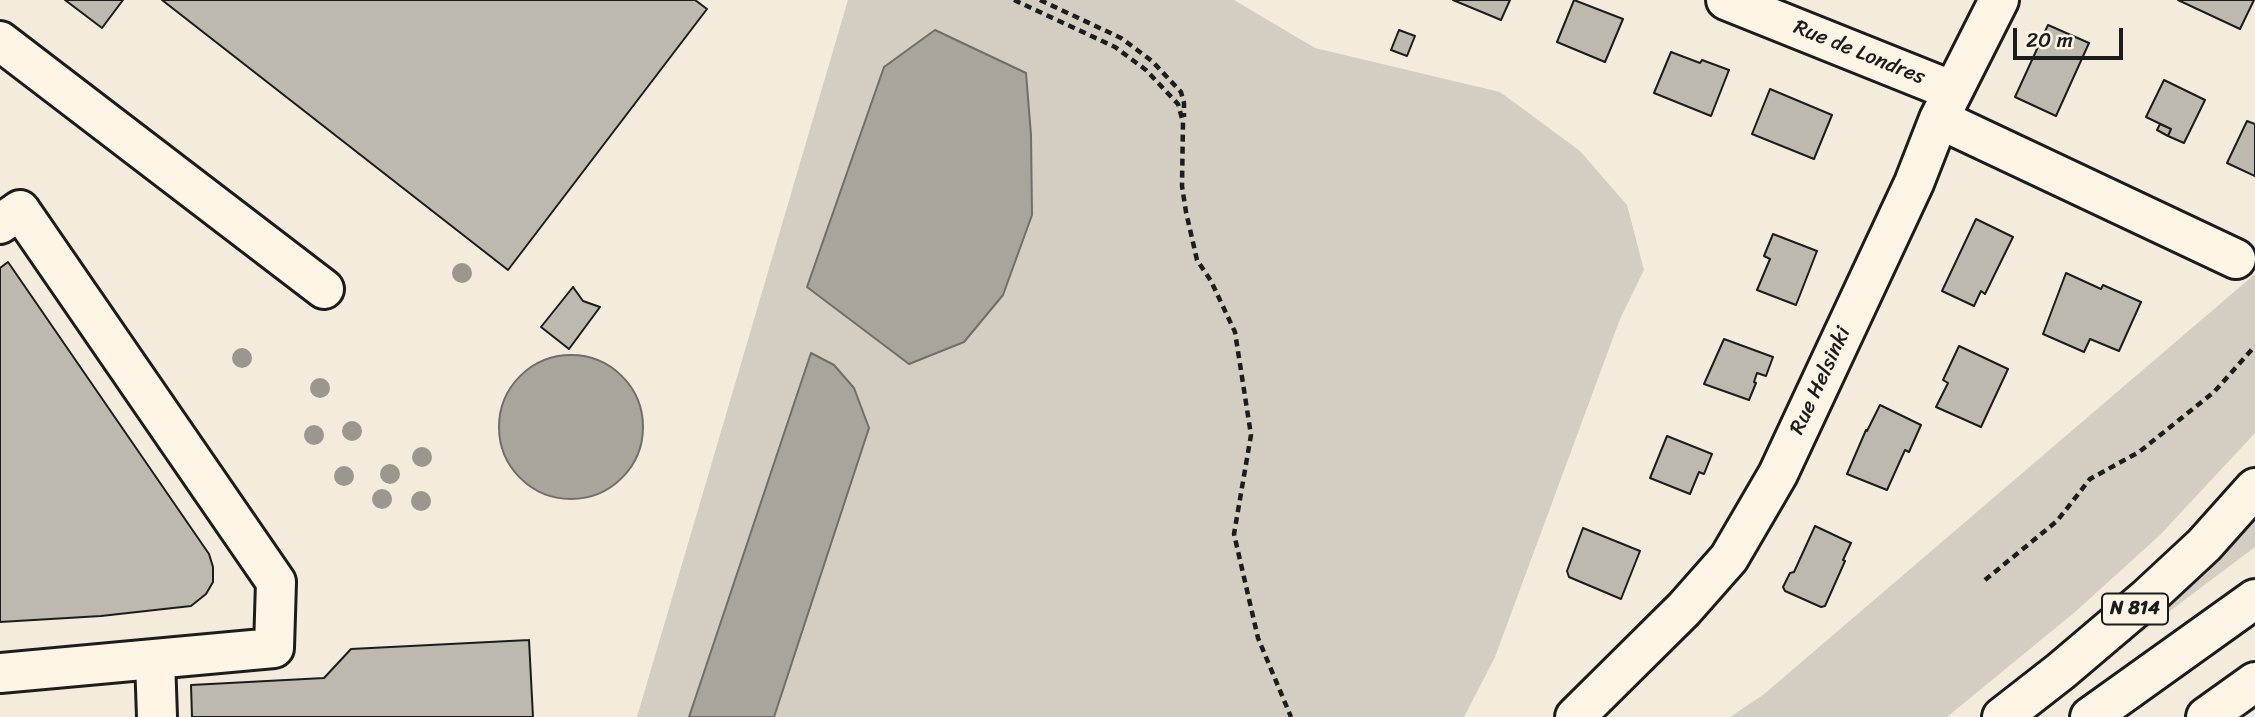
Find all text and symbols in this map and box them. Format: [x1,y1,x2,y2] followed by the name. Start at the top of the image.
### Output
[2017,14,2127,58] scale bar
[1790,15,1928,91] street label: Rue de Londres
[2026,21,2073,59] text: 20 m
[1785,323,1857,439] street label: Rue Helsinki
[2102,594,2168,624] road number: N 814

